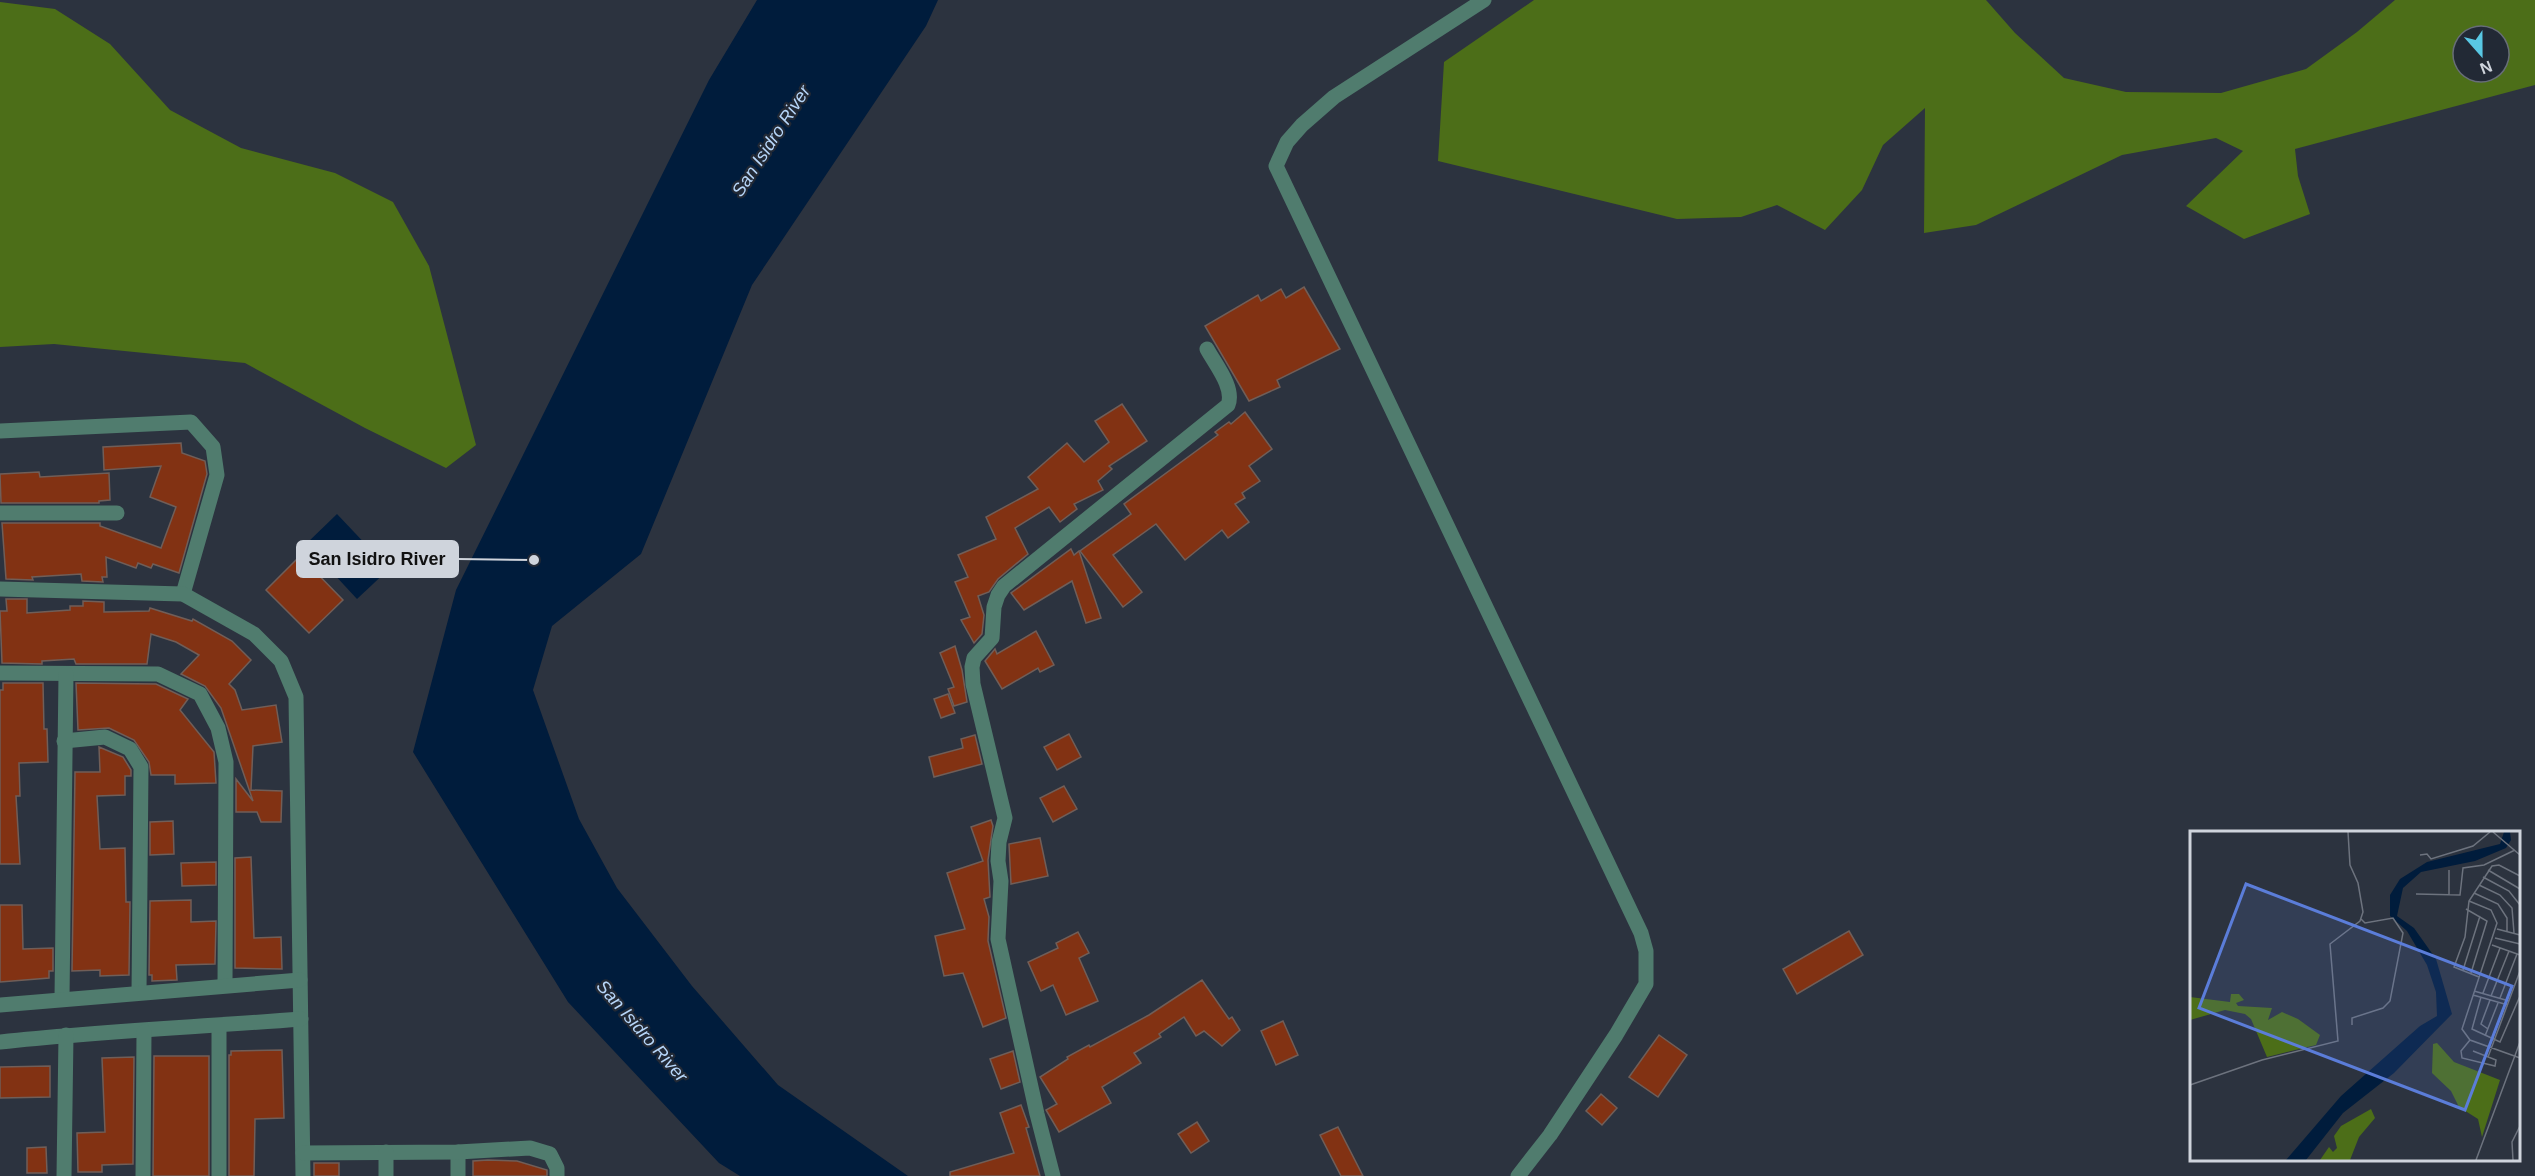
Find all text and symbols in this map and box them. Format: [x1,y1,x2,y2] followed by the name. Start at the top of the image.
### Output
[2451,24,2511,84] north arrow
[2478,58,2495,78] text: N
[728,81,815,200] water label: San Isidro River
[297,541,458,577] callout: San Isidro River
[308,549,446,569] text: San Isidro River
[2190,831,2520,1161] inset map
[592,976,692,1087] water label: San Isidro River

